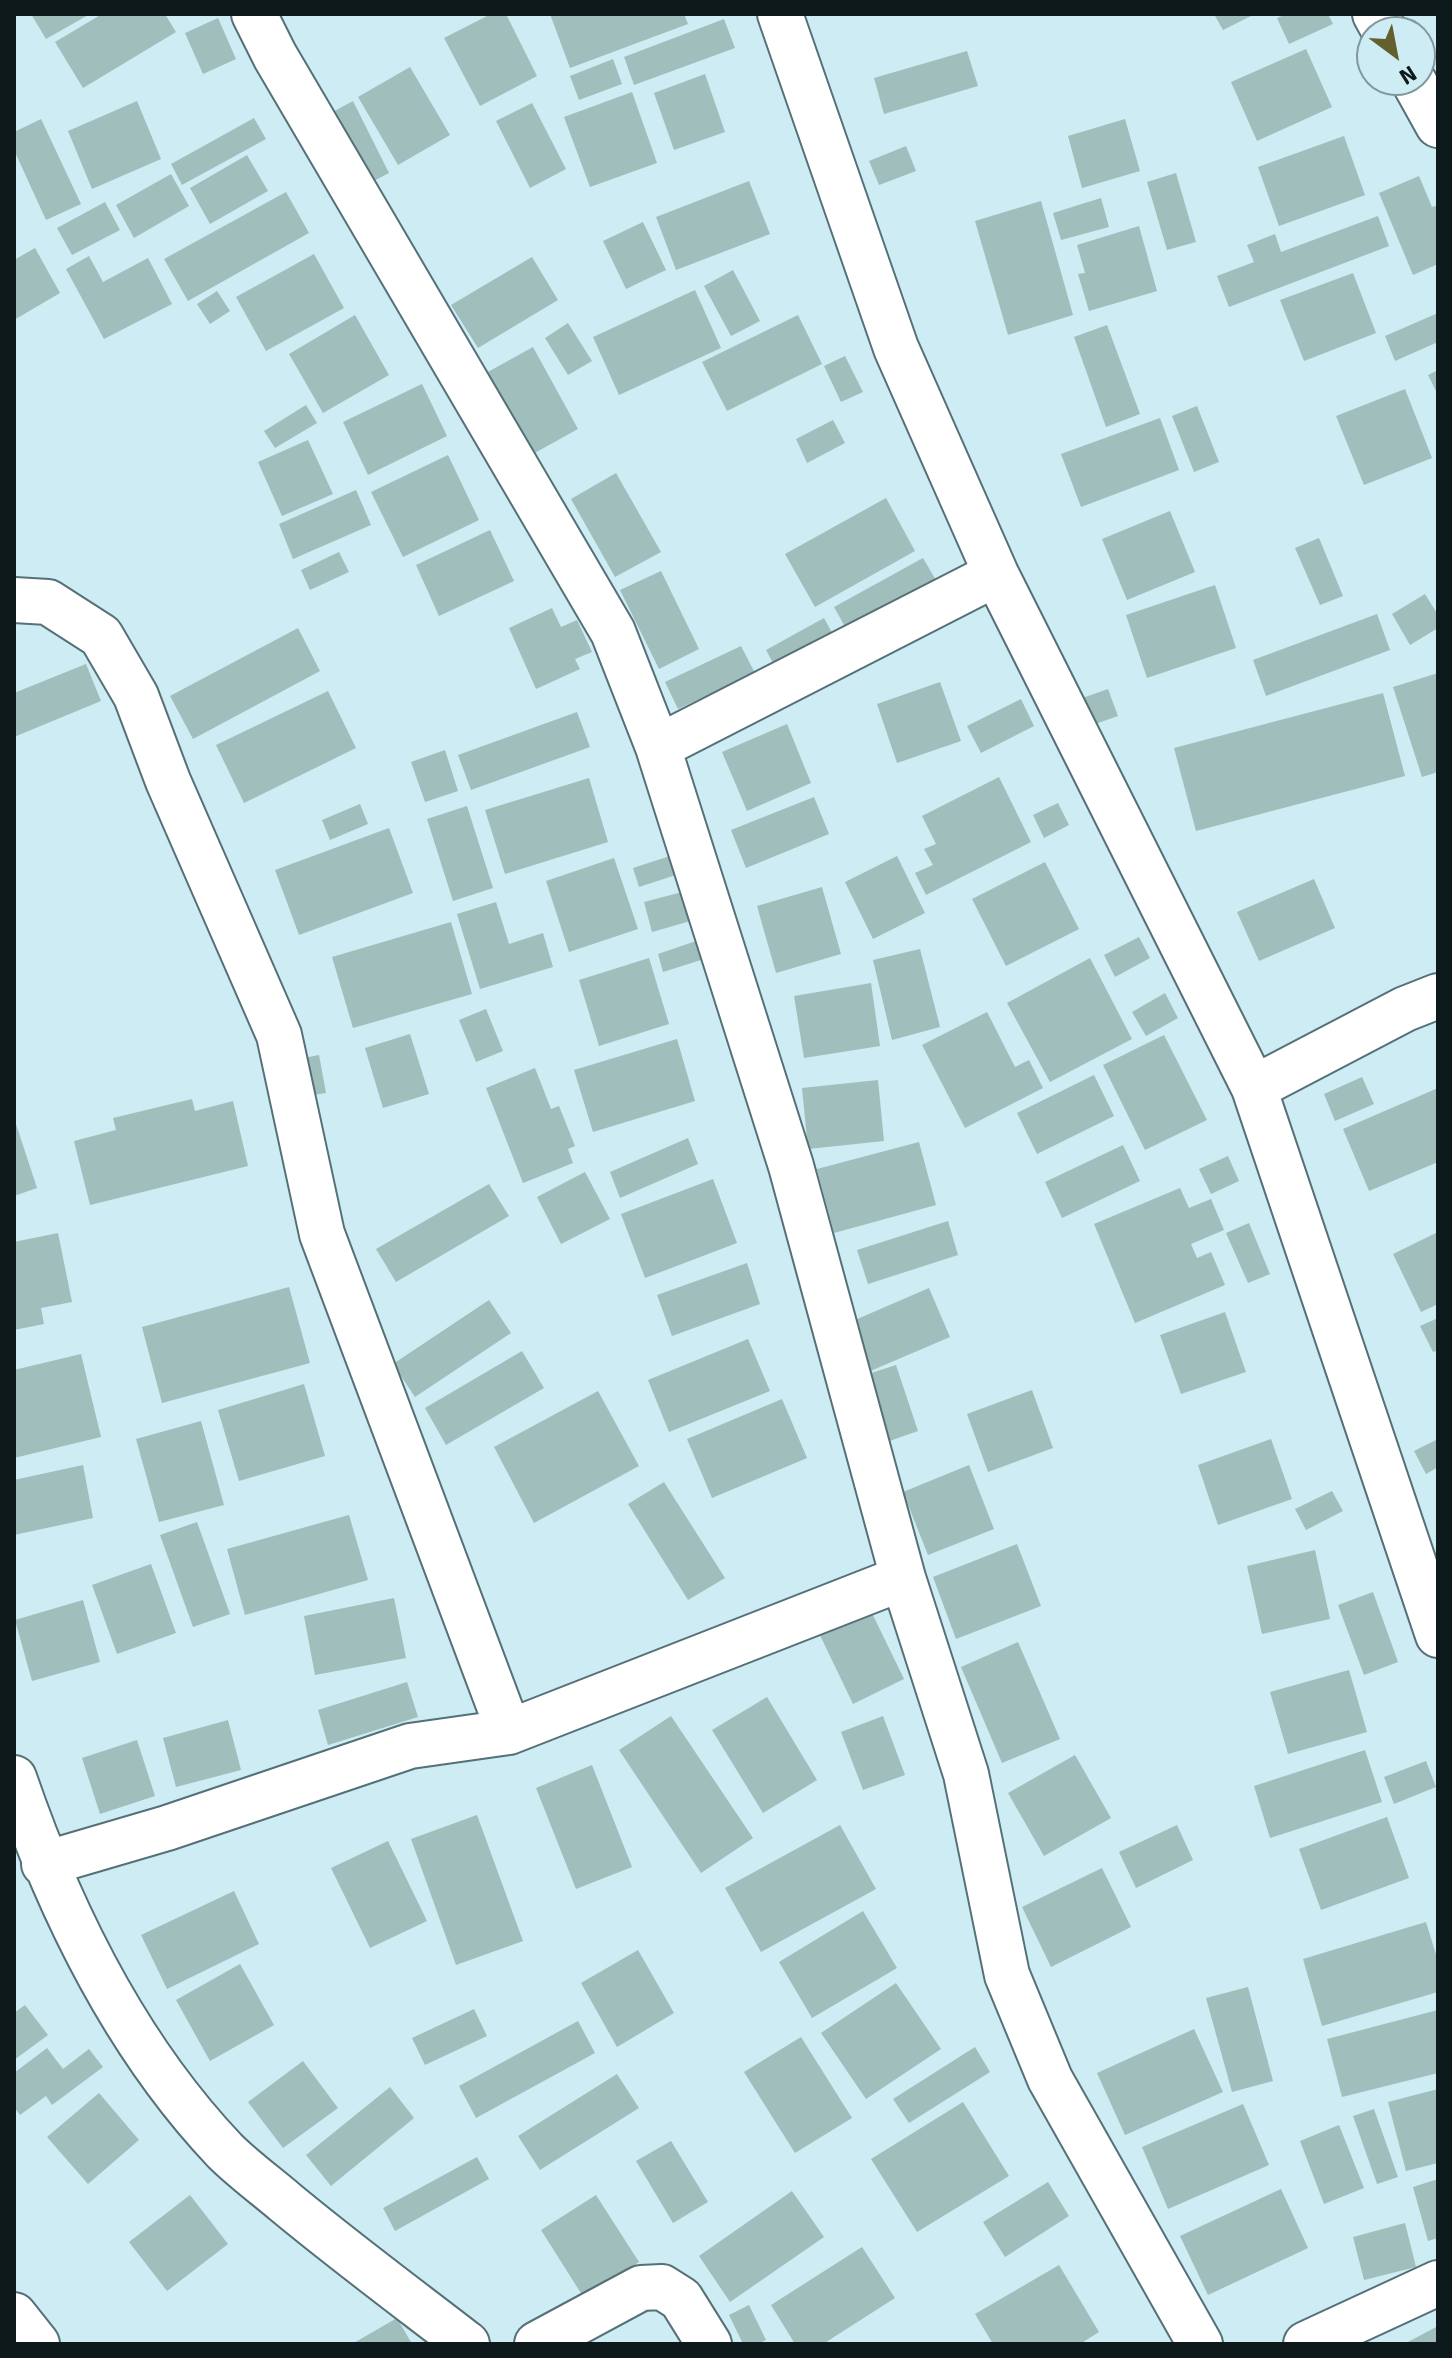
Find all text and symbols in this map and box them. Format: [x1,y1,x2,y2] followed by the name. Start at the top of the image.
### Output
[1356,16,1436,96] north arrow
[1394,60,1422,91] text: N

